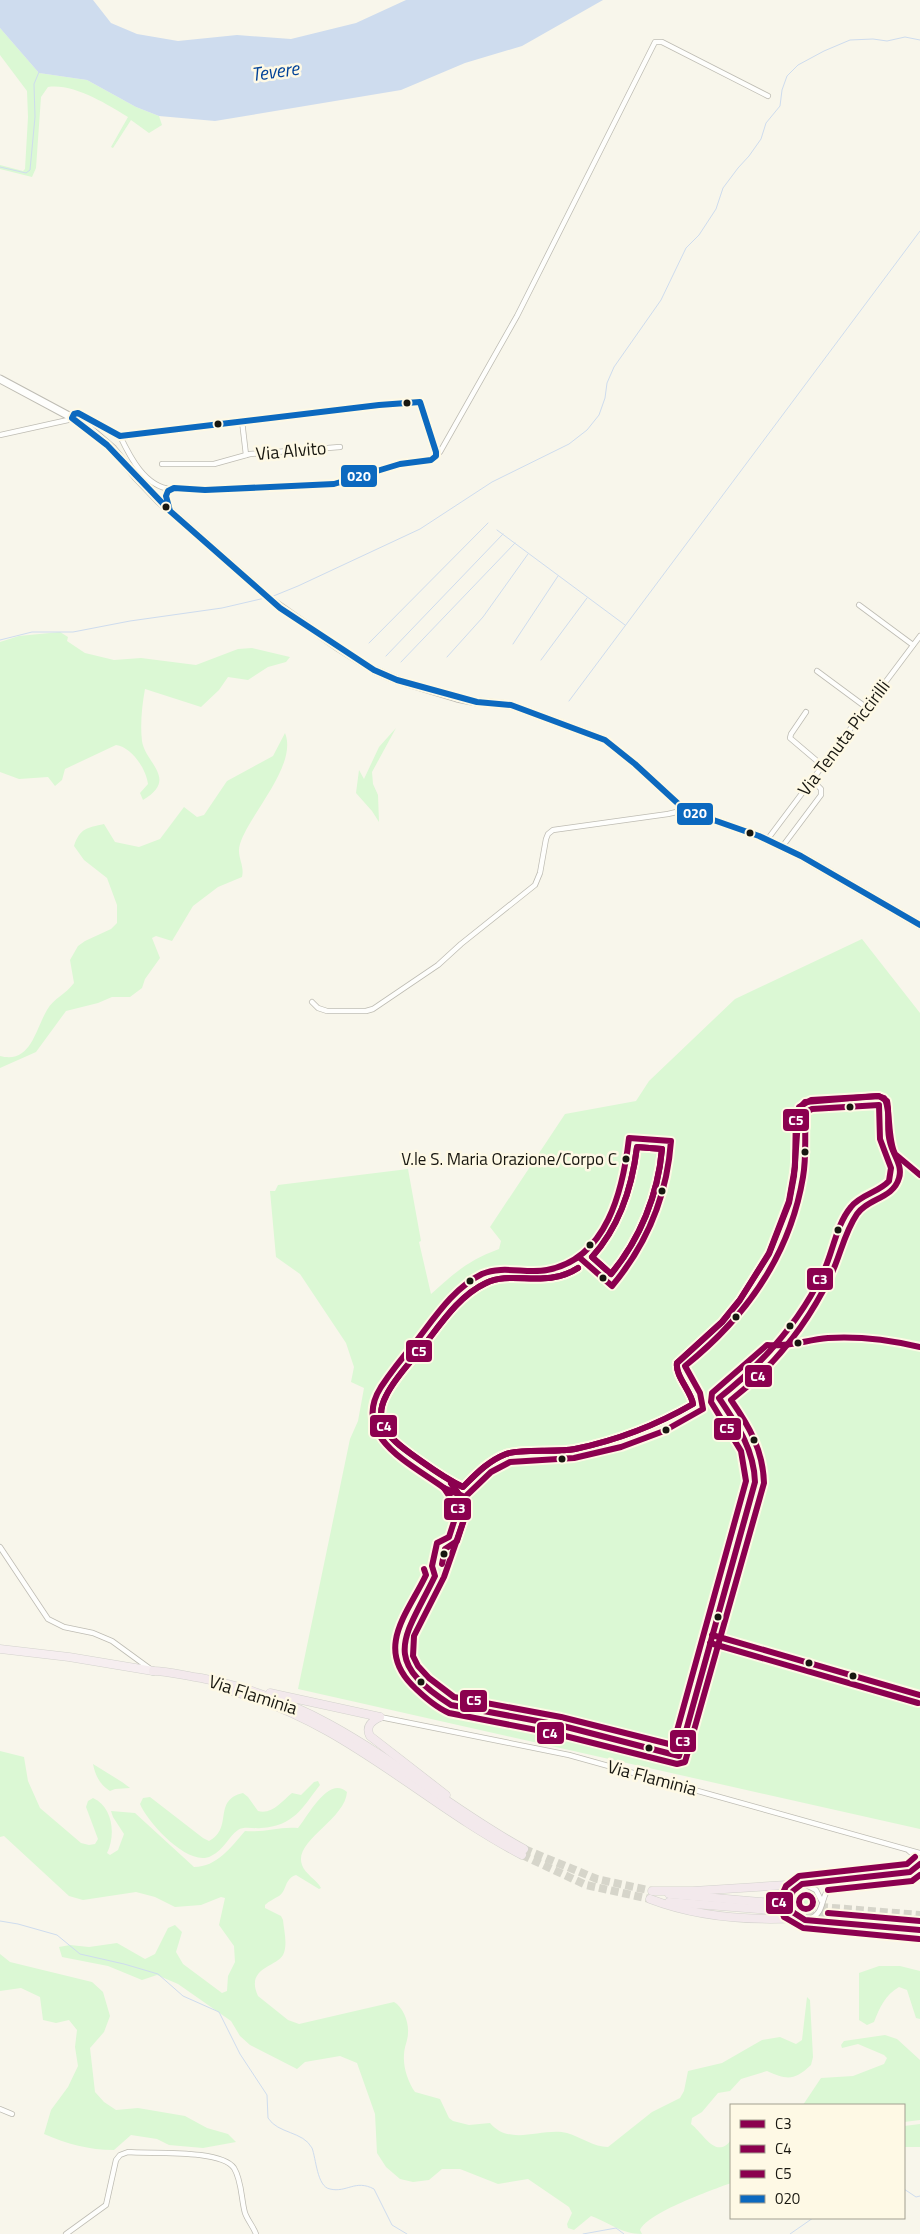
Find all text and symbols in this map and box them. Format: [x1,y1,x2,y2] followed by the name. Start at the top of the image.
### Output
[249,53,302,88] water label: Tevere
[402,398,412,408] unlabelled marker
[213,419,223,429] unlabelled marker
[255,434,327,467] street label: Via Alvito
[340,464,378,488] line badge: 020
[347,465,371,486] text: 020
[161,502,171,512] unlabelled marker
[791,674,896,801] street label: Via Tenuta Piccirilli
[676,802,714,826] line badge: 020
[683,802,707,823] text: 020
[745,828,755,838] unlabelled marker
[845,1102,855,1112] unlabelled marker
[782,1108,810,1132] line badge: C5
[788,1109,804,1130] text: C5
[401,1146,617,1172] place label: V.le S. Maria Orazione/Corpo C
[800,1147,810,1157] unlabelled marker
[621,1154,631,1164] marker: V.le S. Maria Orazione/Corpo C
[657,1186,667,1196] unlabelled marker
[833,1225,843,1235] unlabelled marker
[585,1240,595,1250] unlabelled marker
[806,1267,834,1291] line badge: C3
[812,1268,828,1289] text: C3
[598,1273,608,1283] unlabelled marker
[465,1276,475,1286] unlabelled marker
[731,1312,741,1322] unlabelled marker
[785,1321,795,1331] unlabelled marker
[793,1338,803,1348] unlabelled marker
[405,1339,433,1363] line badge: C5
[411,1340,427,1361] text: C5
[744,1364,773,1388] line badge: C4
[750,1365,766,1386] text: C4
[369,1414,398,1438] line badge: C4
[376,1415,392,1436] text: C4
[713,1417,742,1441] line badge: C5
[719,1417,735,1438] text: C5
[661,1425,671,1435] unlabelled marker
[749,1435,759,1445] unlabelled marker
[557,1454,567,1464] unlabelled marker
[443,1497,472,1521] line badge: C3
[450,1497,466,1518] text: C3
[439,1549,449,1559] unlabelled marker
[713,1612,723,1622] unlabelled marker
[804,1658,814,1668] unlabelled marker
[205,1668,301,1722] street label: Via Flaminia
[848,1671,858,1681] unlabelled marker
[416,1677,426,1687] unlabelled marker
[459,1689,488,1713] line badge: C5
[466,1689,482,1710] text: C5
[536,1721,565,1745] line badge: C4
[542,1722,558,1743] text: C4
[669,1729,697,1753] line badge: C3
[675,1730,691,1751] text: C3
[644,1743,654,1753] unlabelled marker
[604,1753,700,1802] street label: Via Flaminia
[765,1891,794,1915] line badge: C4
[771,1891,787,1912] text: C4
[730,2104,905,2219] legend
[775,2112,792,2135] text: C3
[775,2137,792,2160] text: C4
[775,2162,792,2185] text: C5
[775,2187,800,2210] text: 020

